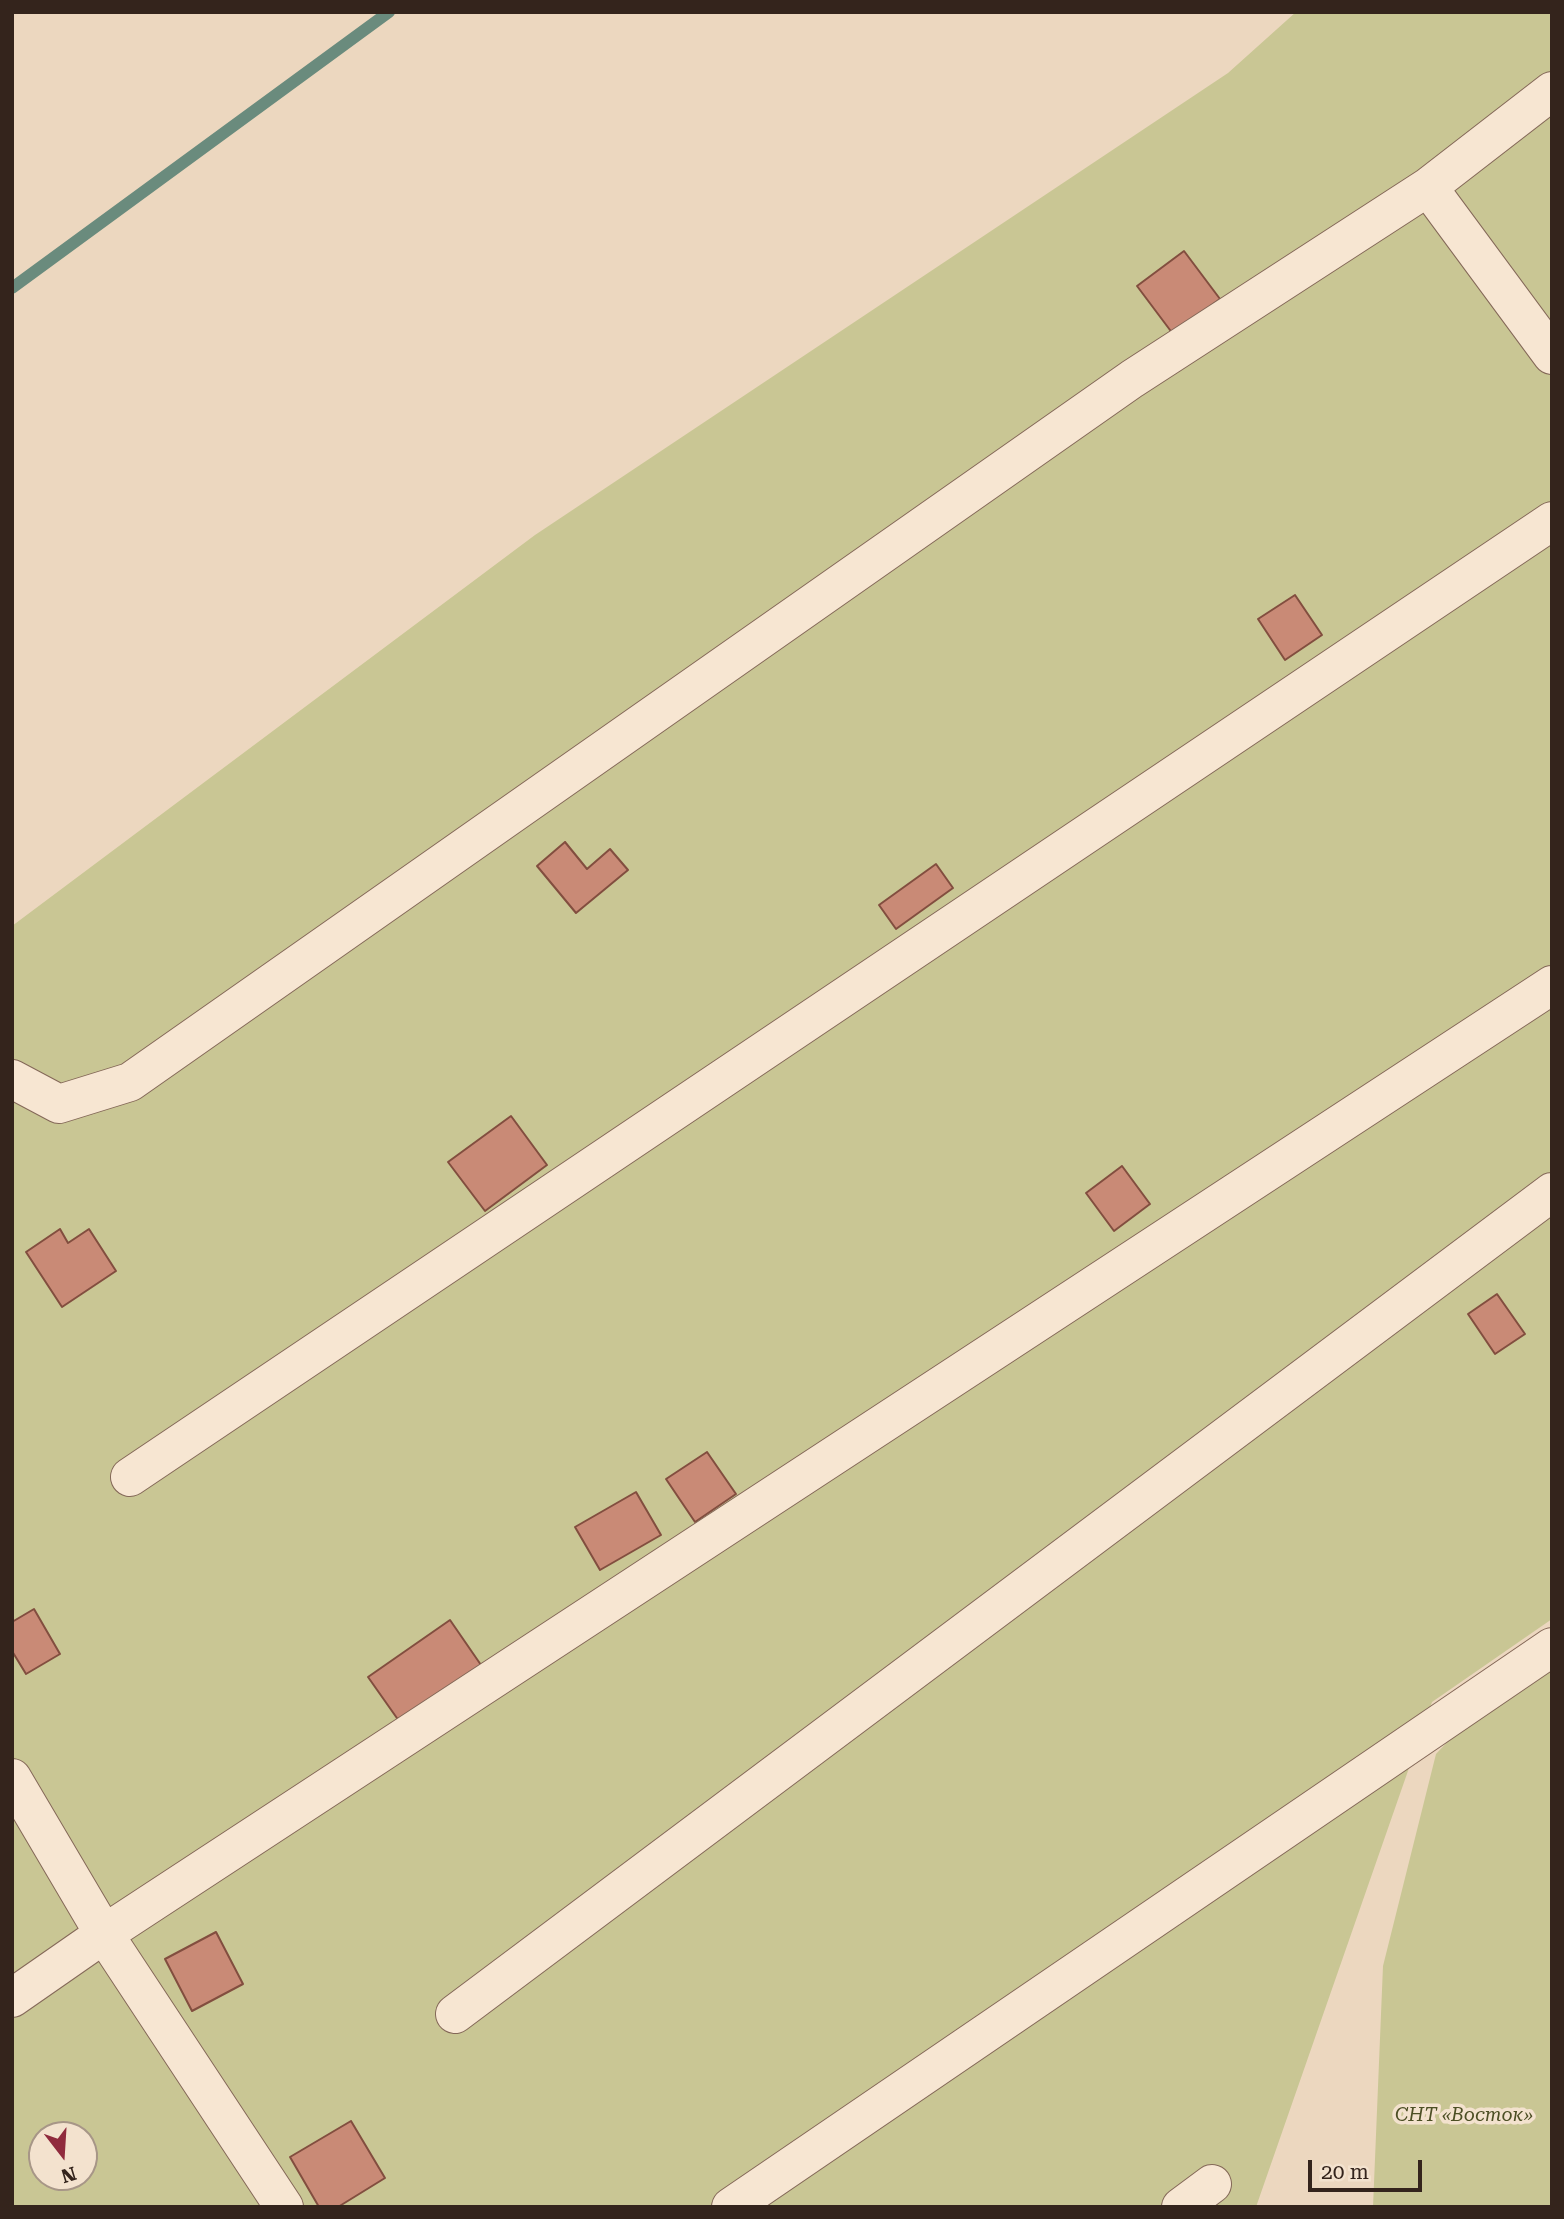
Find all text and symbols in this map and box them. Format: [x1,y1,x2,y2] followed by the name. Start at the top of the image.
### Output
[1395,2104,1533,2126] park label: СНТ «Восток»
[28,2121,98,2191] north arrow
[1312,2146,1426,2190] scale bar
[1321,2160,1369,2184] text: 20 m
[58,2162,79,2188] text: N

